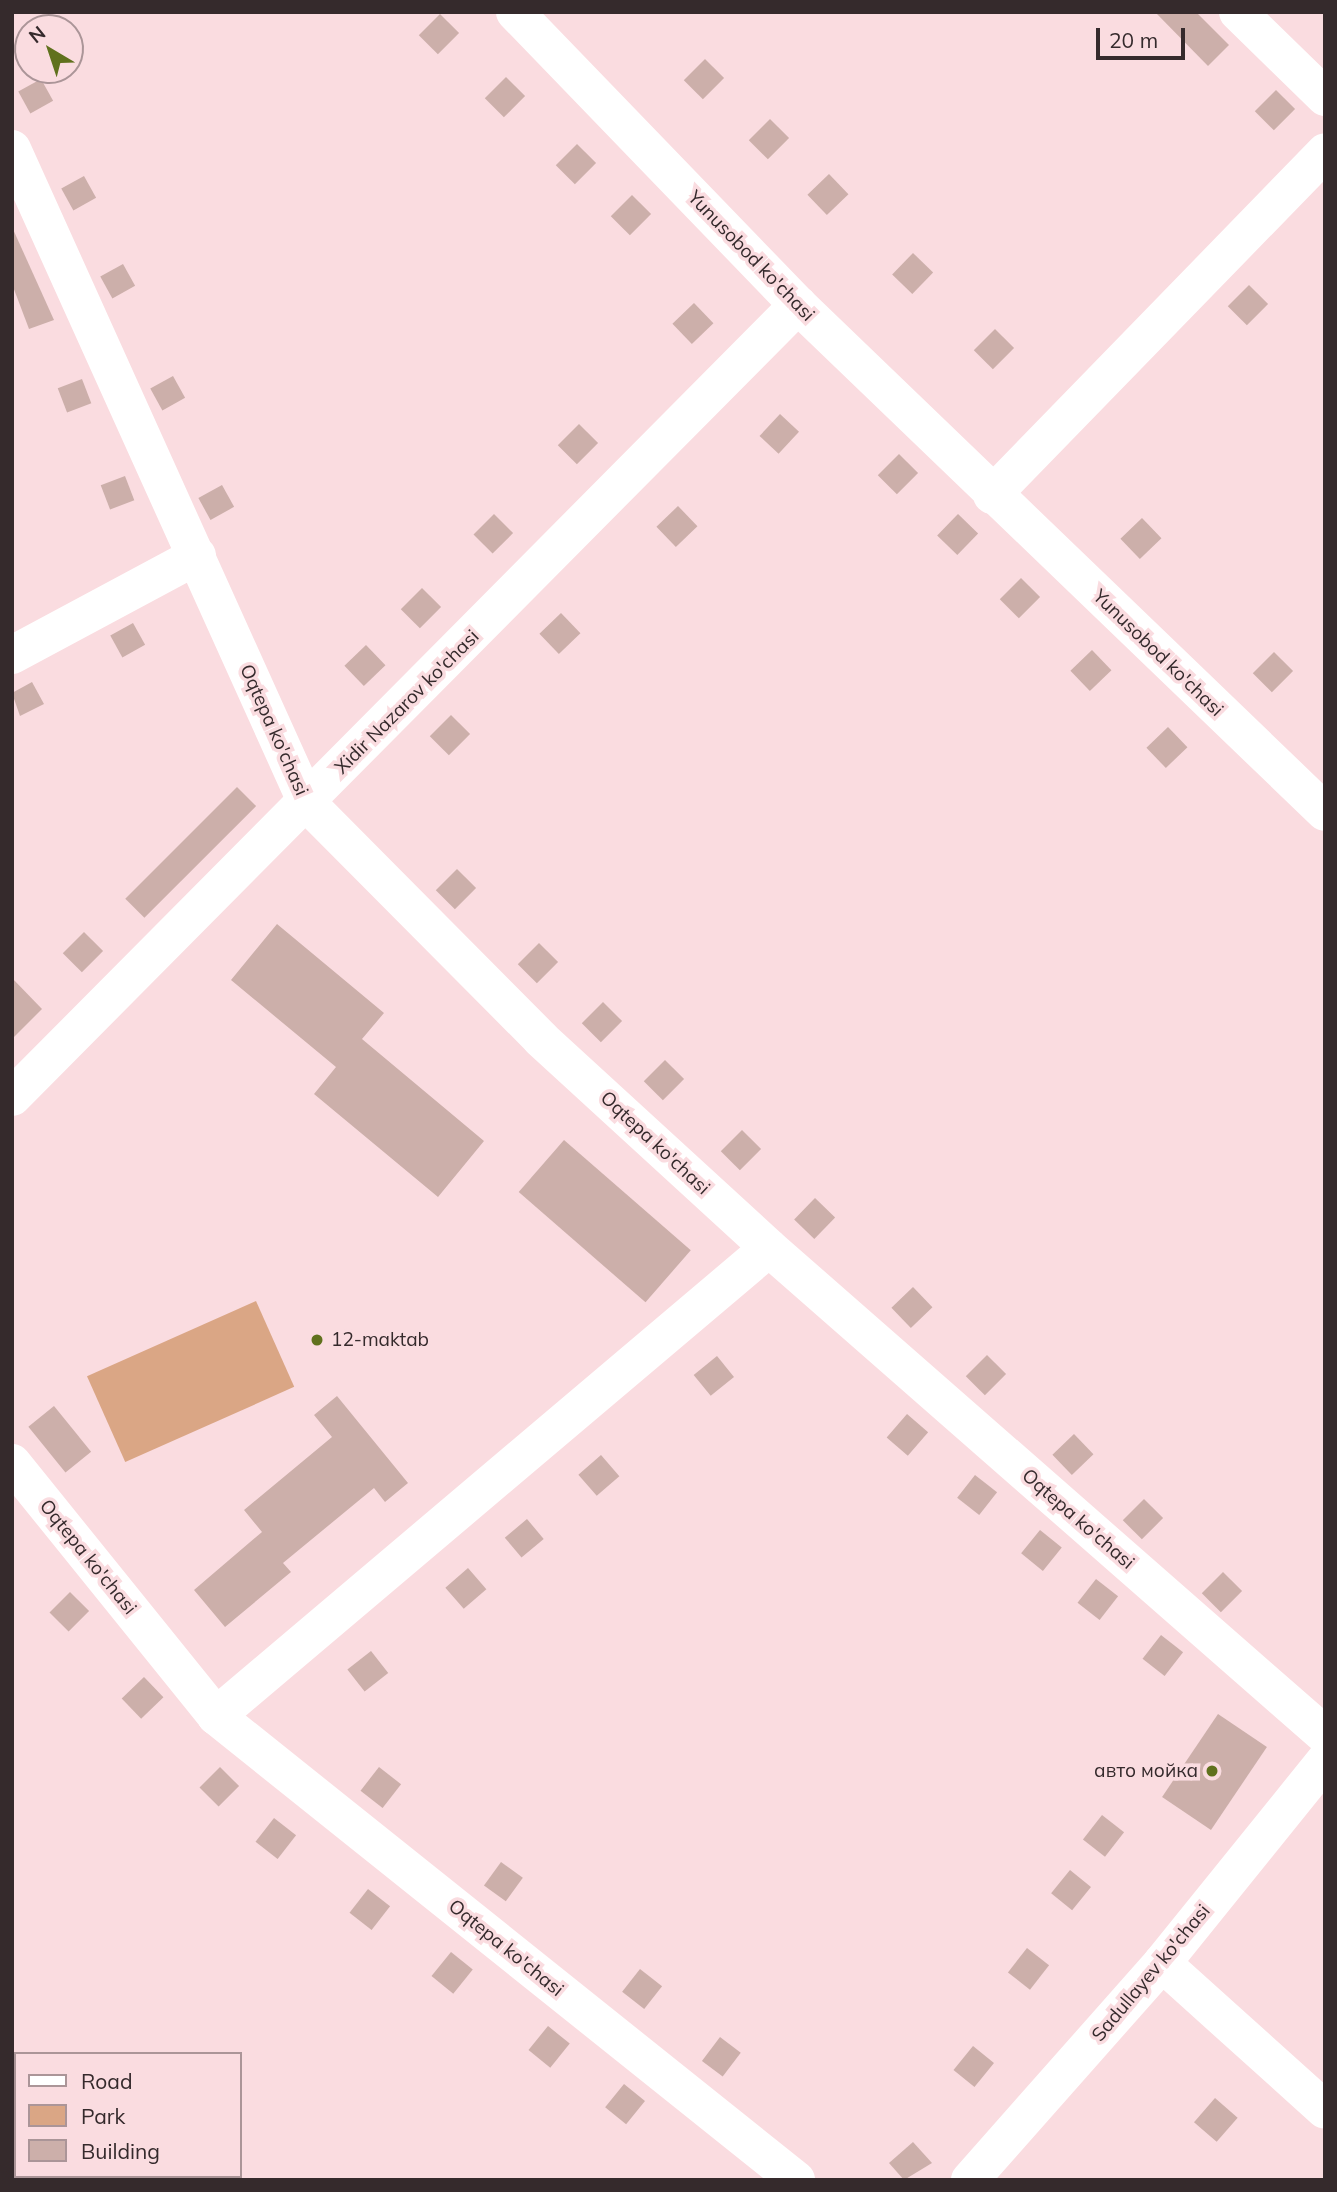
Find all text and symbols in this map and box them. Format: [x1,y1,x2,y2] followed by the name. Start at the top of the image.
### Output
[14,14,84,84] north arrow
[1099,14,1188,58] scale bar
[24,20,50,48] text: N
[1109,27,1158,53] text: 20 m
[683,186,819,326] street label: Yunusobod ko'chasi
[1088,585,1228,721] street label: Yunusobod ko'chasi
[330,625,484,779] street label: Xidir Nazarov ko'chasi
[235,661,313,799] street label: Oqtepa ko'chasi
[596,1087,714,1199] street label: Oqtepa ko'chasi
[331,1329,429,1351] place label: 12-maktab
[309,1332,325,1348] marker: 12-maktab
[1017,1464,1139,1574] street label: Oqtepa ko'chasi
[35,1495,141,1619] street label: Oqtepa ko'chasi
[1094,1760,1198,1782] place label: авто мойка
[1204,1763,1220,1779] marker: авто мойка
[444,1895,568,2001] street label: Oqtepa ko'chasi
[1087,1900,1215,2046] street label: Sadullayev ko'chasi
[14,2052,242,2178] legend
[81,2068,132,2094] text: Road
[81,2103,125,2129] text: Park
[81,2138,160,2164] text: Building

